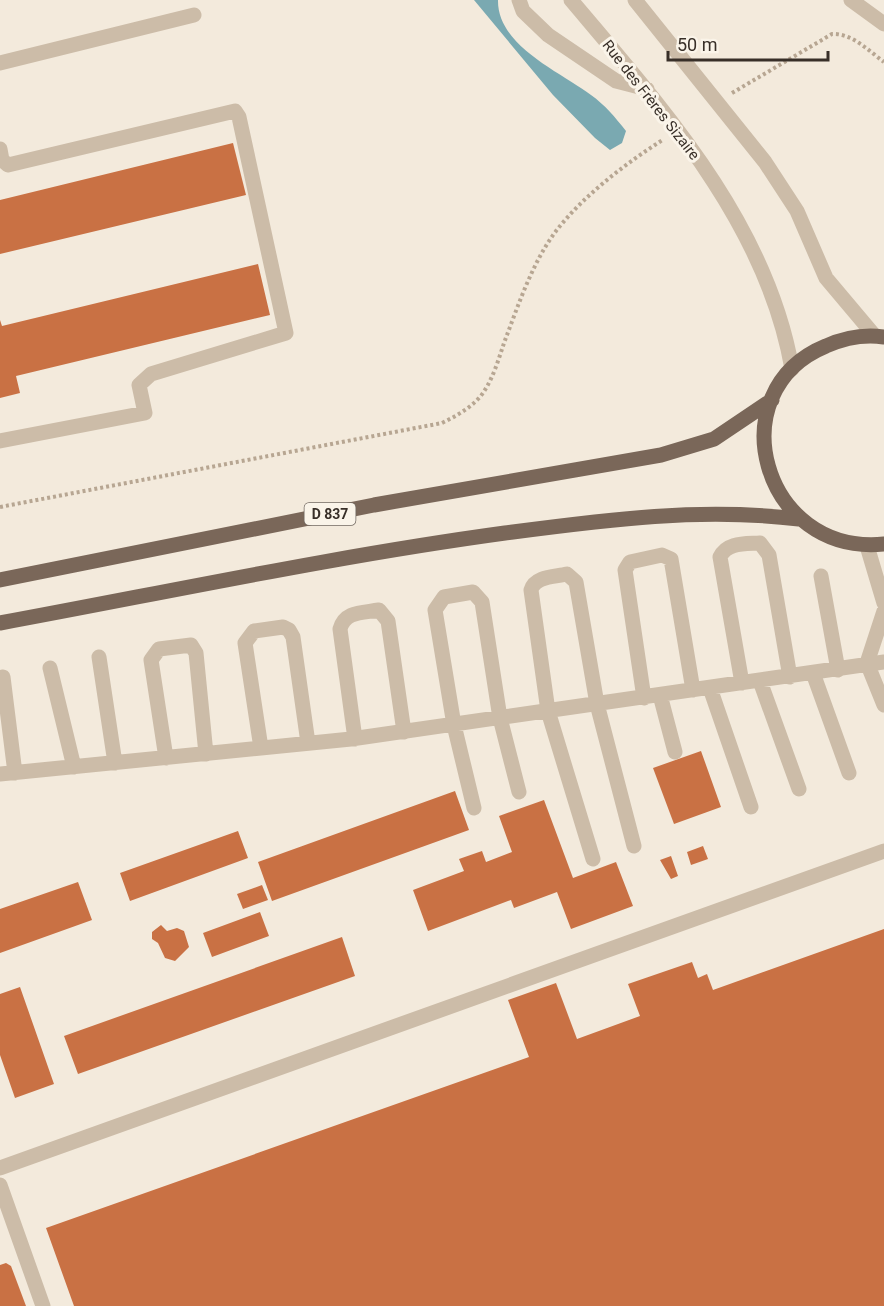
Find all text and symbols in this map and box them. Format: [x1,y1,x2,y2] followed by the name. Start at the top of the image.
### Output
[668,24,828,62] scale bar
[677,34,717,55] text: 50 m
[599,36,703,164] street label: Rue des Frères Sizaire
[304,503,356,525] road number: D 837

